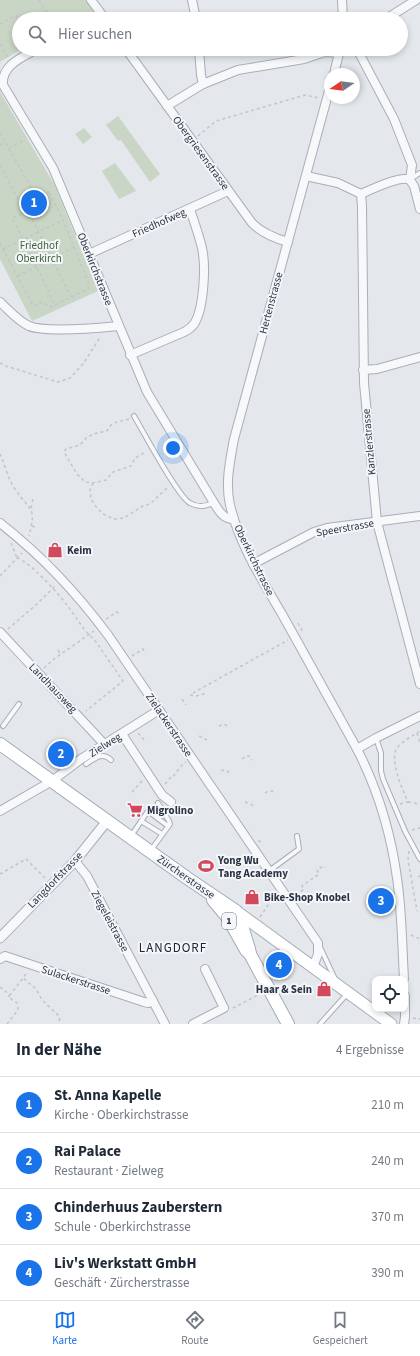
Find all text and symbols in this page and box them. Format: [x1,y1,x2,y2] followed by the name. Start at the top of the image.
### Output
[12,12,408,56] search box
[26,23,48,45] icon: search
[58,24,132,45] text: Hier suchen
[324,68,360,104] north arrow
[169,113,233,193] street label: Obergriesenstrasse
[21,188,47,218] pin: 1
[130,204,189,241] street label: Friedhofweg
[74,230,117,308] street label: Oberkirchstrasse
[16,238,62,266] park label: Friedhof Oberkirch
[256,270,287,336] street label: Hertenstrasse
[359,408,379,476] street label: Kanzlerstrasse
[163,438,183,458] your location
[315,515,376,540] street label: Speerstrasse
[230,522,278,599] street label: Oberkirchstrasse
[46,541,64,559] shop icon: Keim
[67,543,92,558] place label: Keim
[25,660,81,717] street label: Landhausweg
[142,690,196,760] street label: Zielackerstrasse
[86,729,124,761] street label: Zielweg
[48,739,74,769] pin: 2
[126,801,144,819] supermarket icon: Migrolino
[147,803,193,818] place label: Migrolino
[24,848,86,912] street label: Langdorfstrasse
[154,851,218,903] street label: Zürcherstrasse
[217,853,288,881] place label: Yong Wu Tang Academy
[197,857,215,875] sports icon: Yong Wu Tang Academy
[368,886,394,916] pin: 3
[87,888,133,955] street label: Ziegeleistrasse
[243,888,261,906] shop icon: Bike-Shop Knobel
[264,890,351,905] place label: Bike-Shop Knobel
[222,913,236,929] road number: 1
[139,939,207,957] district label: LANGDORF
[266,950,292,980] pin: 4
[40,962,113,998] street label: Sulackerstrasse
[372,976,408,1012] map controls
[372,976,408,1012] button: locate
[315,980,333,998] shop icon: Haar & Sein
[256,982,312,997] place label: Haar & Sein
[16,1038,102,1062] text: In der Nähe
[336,1041,404,1059] text: 4 Ergebnisse
[54,1085,161,1106] text: St. Anna Kapelle
[26,1096,32,1114] text: 1
[371,1096,404,1114] text: 210 m
[54,1106,188,1124] text: Kirche · Oberkirchstrasse
[54,1141,121,1162] text: Rai Palace
[26,1152,32,1170] text: 2
[371,1152,404,1170] text: 240 m
[54,1162,163,1180] text: Restaurant · Zielweg
[54,1197,222,1218] text: Chinderhuus Zauberstern
[26,1208,32,1226] text: 3
[371,1208,404,1226] text: 370 m
[54,1218,191,1236] text: Schule · Oberkirchstrasse
[54,1253,197,1274] text: Liv's Werkstatt GmbH
[26,1264,32,1282] text: 4
[371,1264,404,1282] text: 390 m
[54,1274,189,1292] text: Geschäft · Zürcherstrasse
[52,1309,77,1348] tab: Karte
[181,1309,208,1348] tab: Route
[313,1309,368,1348] tab: Gespeichert

